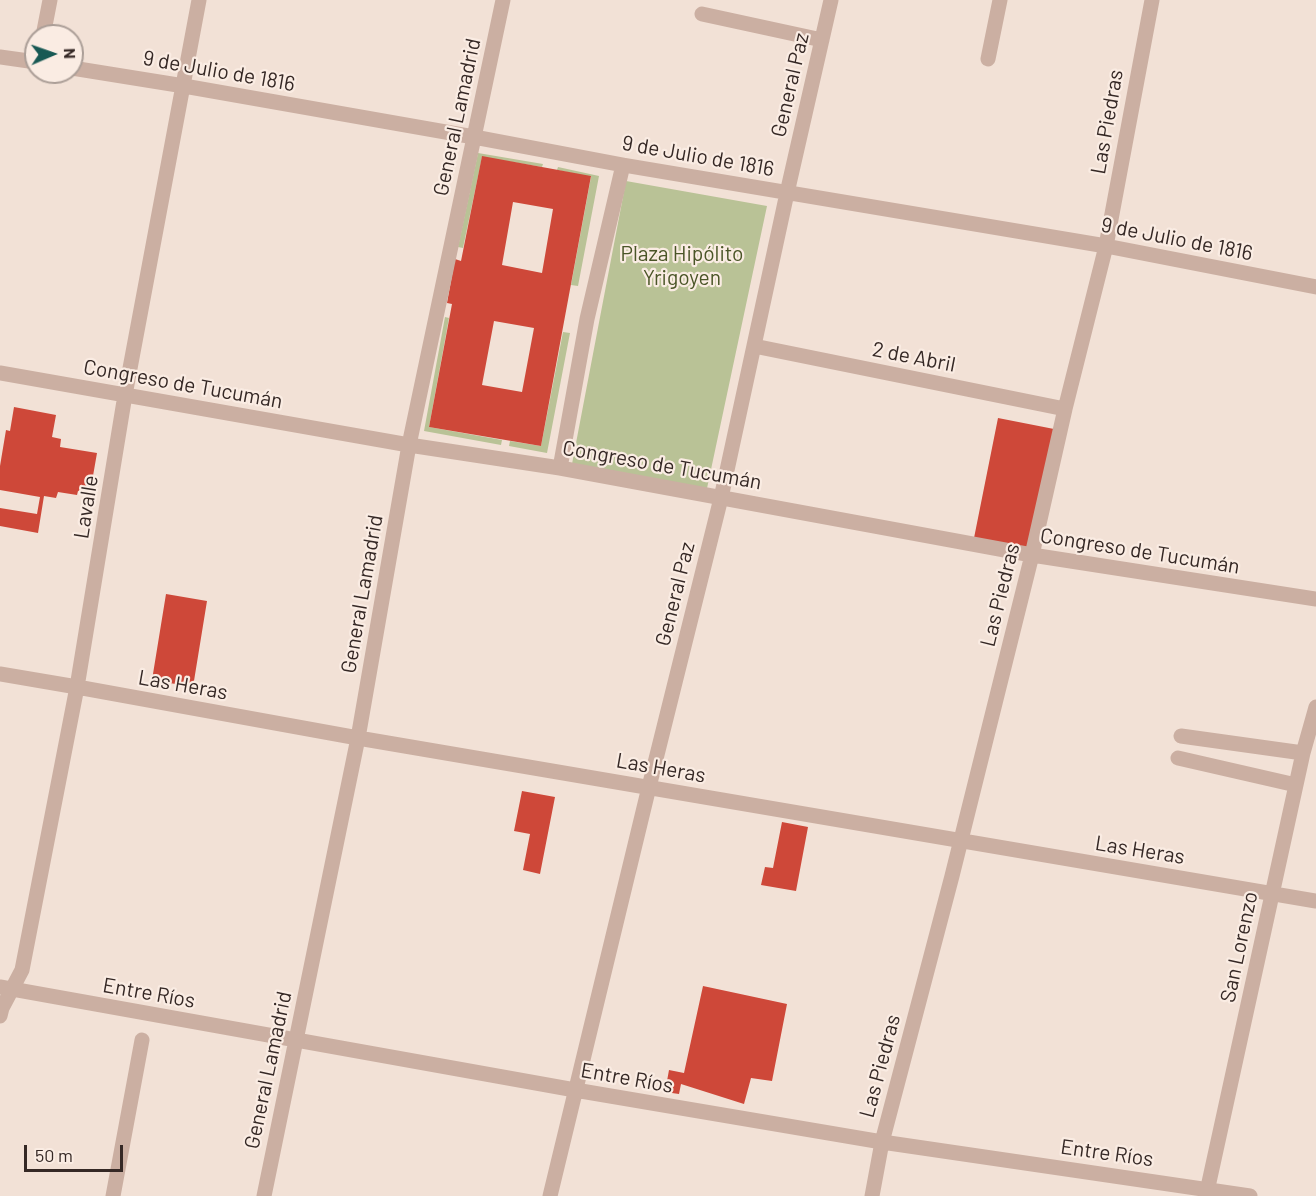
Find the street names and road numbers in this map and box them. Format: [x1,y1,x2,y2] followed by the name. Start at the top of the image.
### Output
[766,30,814,140] street label: General Paz
[428,36,486,198] street label: General Lamadrid
[141,45,297,97] street label: 9 de Julio de 1816
[1085,68,1129,176] street label: Las Piedras
[620,130,776,182] street label: 9 de Julio de 1816
[1099,212,1255,266] street label: 9 de Julio de 1816
[870,337,958,377] street label: 2 de Abril
[81,354,285,414] street label: Congreso de Tucumán
[560,435,764,495] street label: Congreso de Tucumán
[69,473,103,541] street label: Lavalle
[336,513,388,675] street label: General Lamadrid
[1038,523,1242,579] street label: Congreso de Tucumán
[650,539,700,649] street label: General Paz
[975,541,1025,649] street label: Las Piedras
[136,665,230,705] street label: Las Heras
[614,748,708,788] street label: Las Heras
[1093,830,1187,870] street label: Las Heras
[1215,889,1263,1005] street label: San Lorenzo
[101,972,197,1014] street label: Entre Ríos
[239,989,297,1151] street label: General Lamadrid
[854,1012,906,1120] street label: Las Piedras
[579,1057,675,1099] street label: Entre Ríos
[1059,1134,1155,1172] street label: Entre Ríos

